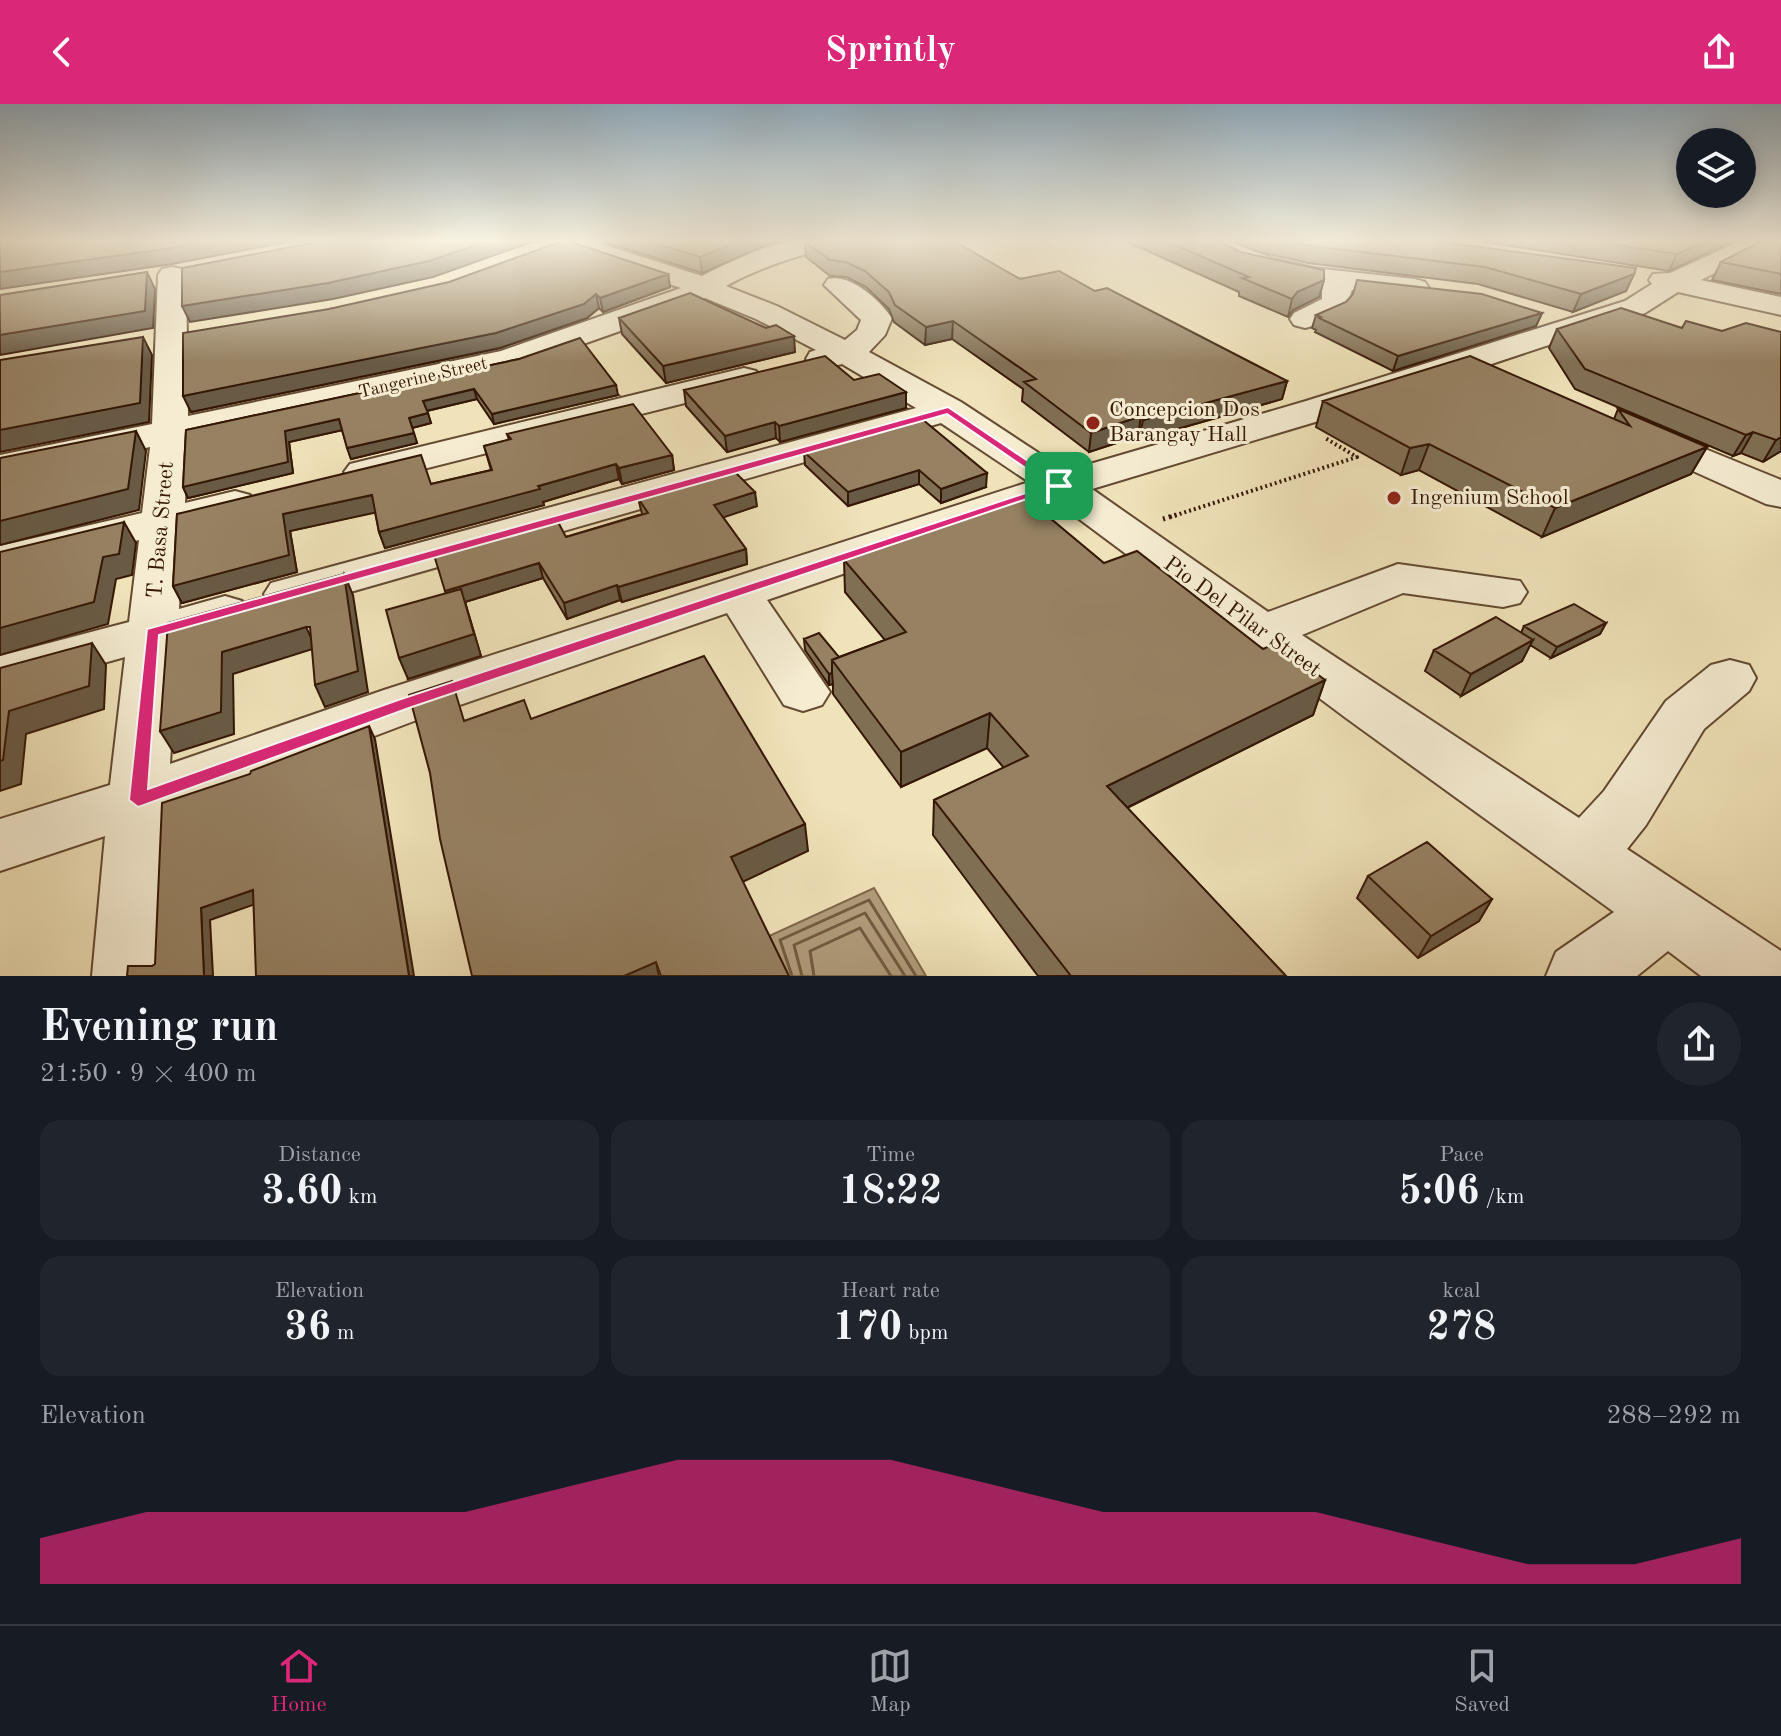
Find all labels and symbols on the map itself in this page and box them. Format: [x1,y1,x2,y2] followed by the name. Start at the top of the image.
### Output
[357,354,489,402] street label: Tangerine Street
[1109,399,1260,446] place label: Concepcion Dos Barangay Hall
[1084,414,1102,432] marker: Concepcion Dos Barangay Hall
[1025,452,1093,520] pin
[144,461,178,599] street label: T. Basa Street
[1410,487,1569,509] place label: Ingenium School
[1385,489,1403,507] marker: Ingenium School
[1159,553,1325,681] street label: Pio Del Pilar Street

